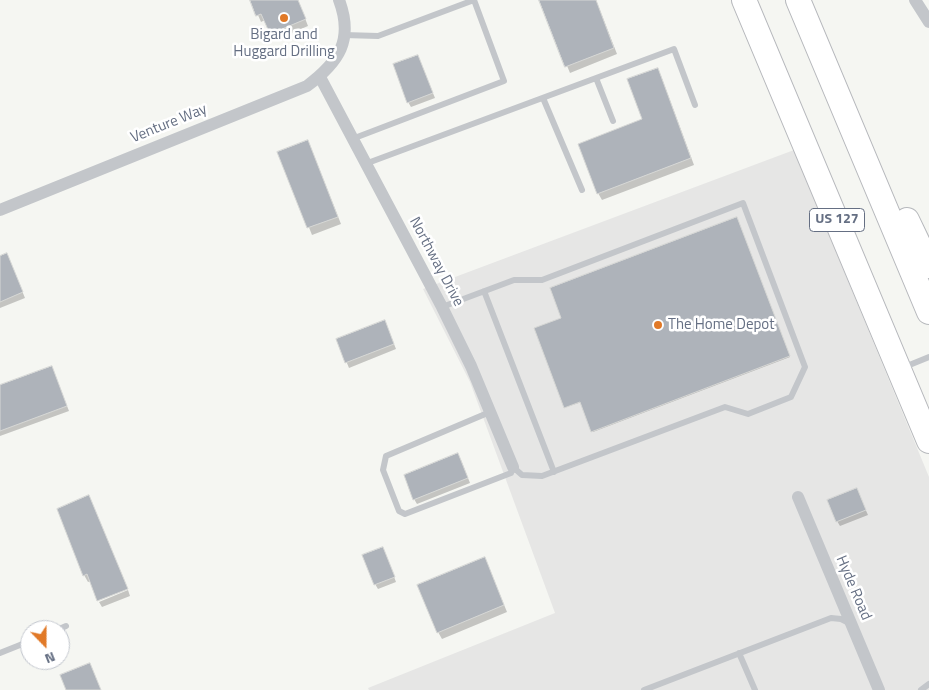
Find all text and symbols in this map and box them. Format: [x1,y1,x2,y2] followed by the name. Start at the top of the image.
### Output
[278,12,290,24] marker: Bigard and Huggard Drilling
[233,26,335,61] place label: Bigard and Huggard Drilling
[128,101,210,147] street label: Venture Way
[810,208,864,232] road number: US 127
[405,214,467,310] street label: Northway Drive
[668,316,774,334] place label: The Home Depot
[652,319,664,331] marker: The Home Depot
[831,553,875,623] street label: Hyde Road
[20,620,70,670] north arrow
[42,647,59,670] text: N

